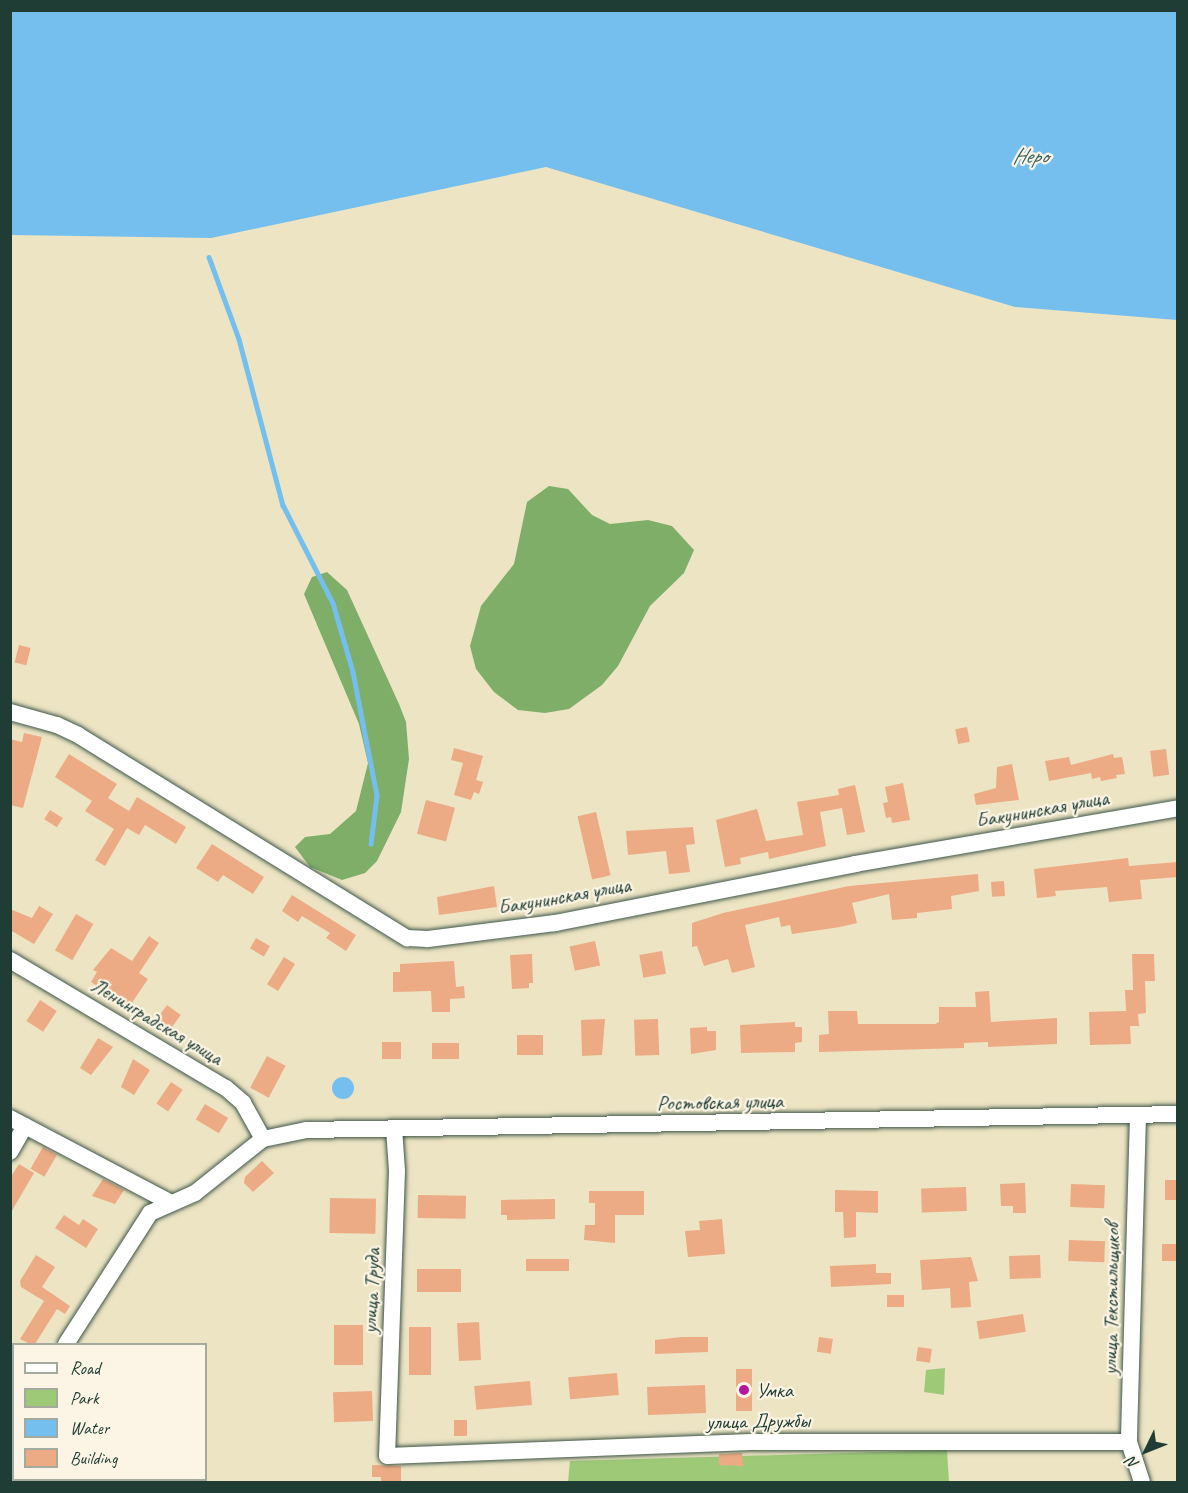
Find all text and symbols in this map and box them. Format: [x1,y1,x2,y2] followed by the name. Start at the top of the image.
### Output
[1012,144,1048,170] water label: Неро
[973,785,1111,833] street label: Бакунинская улица
[495,872,633,920] street label: Бакунинская улица
[86,971,228,1071] street label: Ленинградская улица
[656,1088,784,1116] street label: Ростовская улица
[1097,1224,1125,1374] street label: улица Текстильщиков
[357,1249,385,1333] street label: улица Труда
[12,1343,207,1481] legend
[70,1357,100,1379] text: Road
[756,1377,793,1403] place label: Умка
[737,1383,751,1397] marker: Умка
[70,1387,99,1409] text: Park
[706,1408,810,1434] street label: улица Дружбы
[70,1417,109,1439] text: Water
[1116,1421,1176,1481] north arrow
[70,1447,117,1469] text: Building
[1122,1453,1144,1474] text: N

